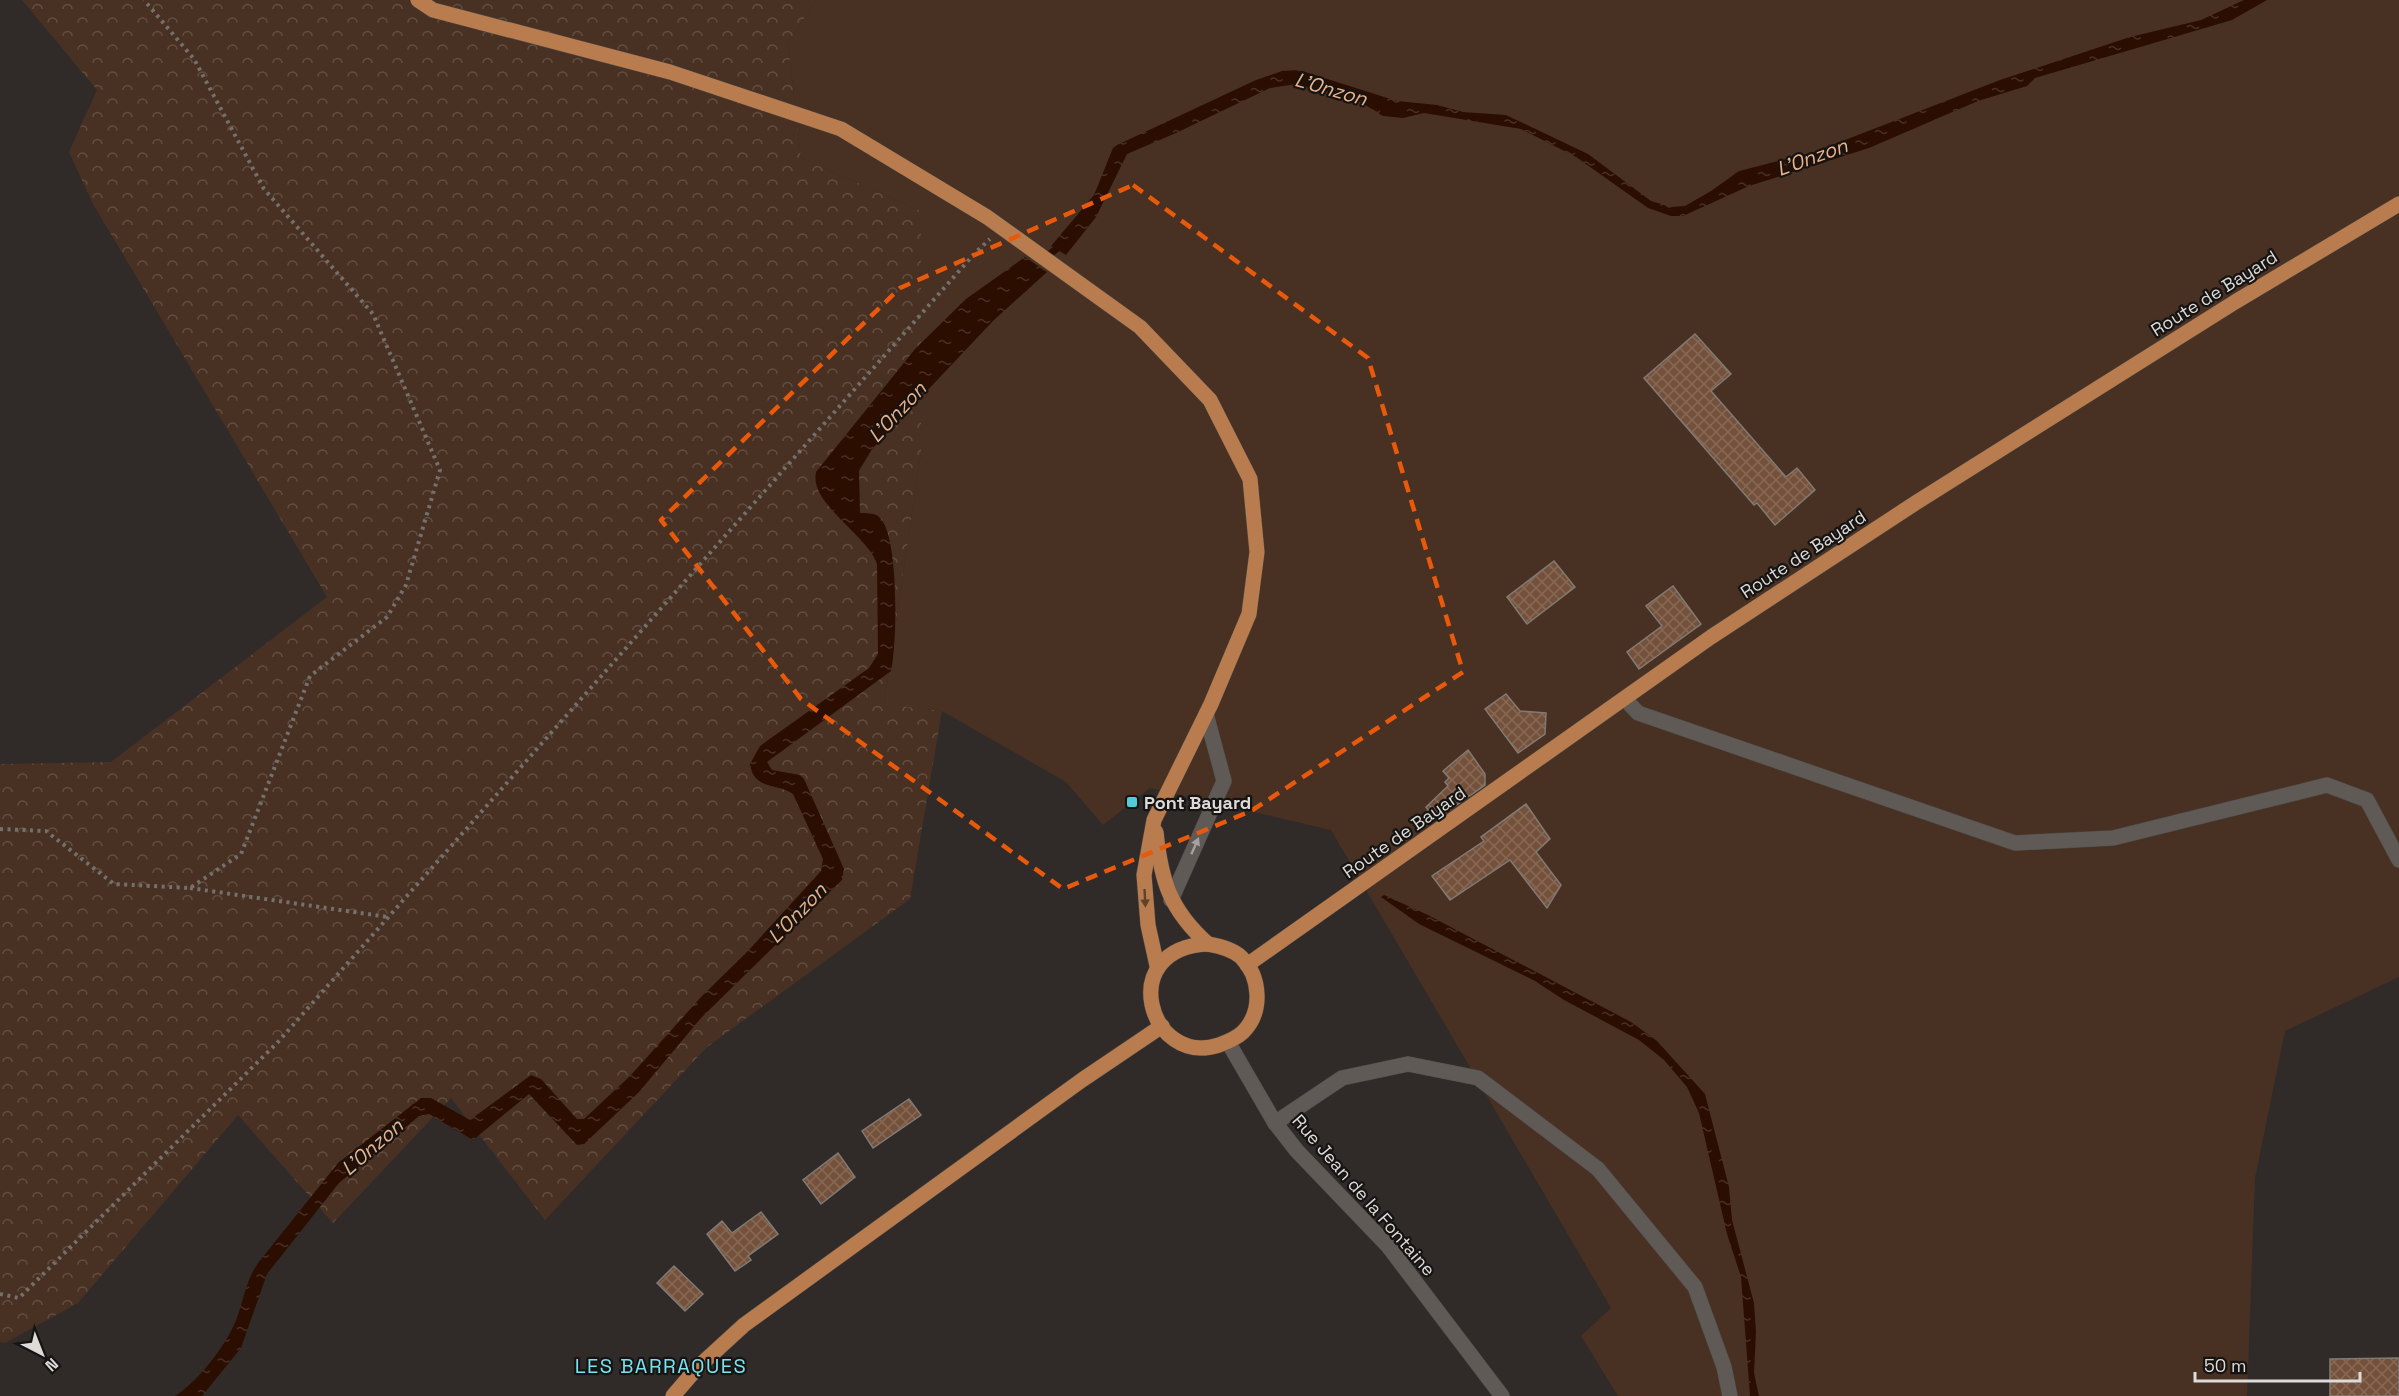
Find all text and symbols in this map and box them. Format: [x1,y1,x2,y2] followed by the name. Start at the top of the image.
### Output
[1292,66,1371,112] water label: L'Onzon
[1773,132,1852,182] water label: L'Onzon
[2146,245,2282,341] street label: Route de Bayard
[862,376,932,448] water label: L'Onzon
[1736,505,1870,603] street label: Route de Bayard
[1338,781,1470,883] street label: Route de Bayard
[1144,791,1251,814] place label: Pont Bayard
[1125,795,1139,809] marker: Pont Bayard
[1190,837,1200,855] one-way arrow
[762,877,833,949] water label: L'Onzon
[1141,889,1150,908] one-way arrow
[1287,1109,1441,1281] street label: Rue Jean de la Fontaine
[336,1112,409,1181] water label: L'Onzon
[12,1324,72,1384] north arrow
[2195,1345,2360,1383] scale bar
[41,1353,63,1376] text: N
[575,1353,747,1379] district label: LES BARRAQUES
[2204,1354,2246,1377] text: 50 m

